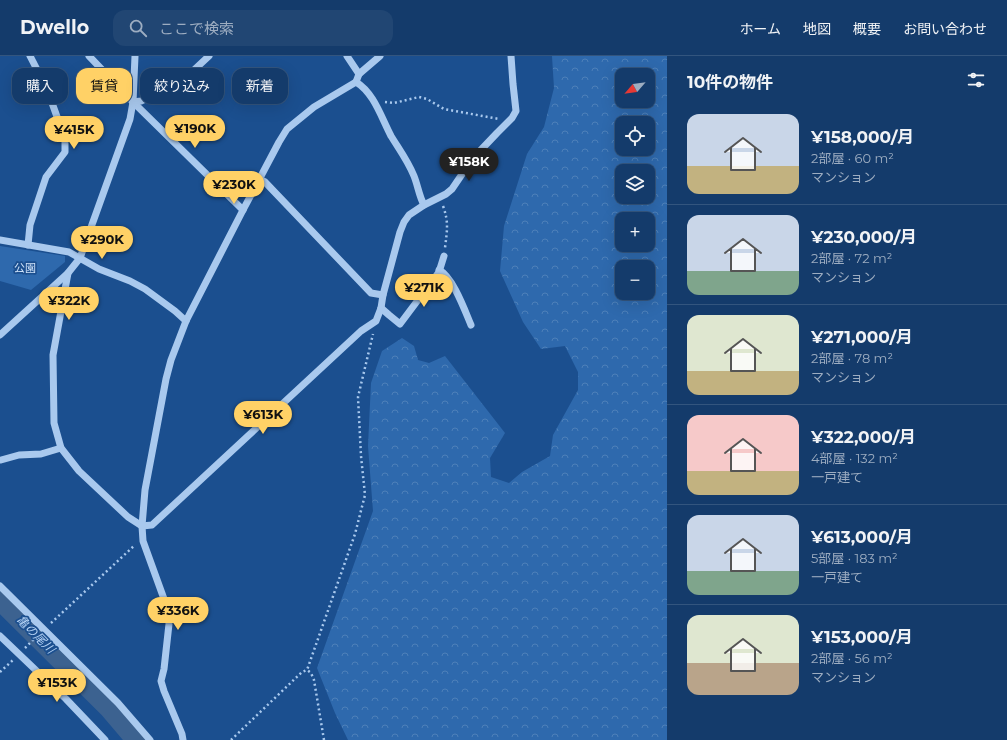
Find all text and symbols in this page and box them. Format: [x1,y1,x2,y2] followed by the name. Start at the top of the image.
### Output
[113,10,393,46] search box
[20,16,89,39] text: Dwello
[127,17,149,39] icon: search
[159,19,234,38] text: ここで検索
[739,20,781,38] text: ホーム
[803,20,831,38] text: 地図
[853,20,881,38] text: 概要
[903,20,987,38] text: お問い合わせ
[12,68,68,104] chip: 購入
[76,68,132,104] chip: 賃貸
[140,68,224,104] chip: 絞り込み
[232,68,288,104] chip: 新着
[615,68,655,108] north arrow
[615,68,655,300] map controls
[965,69,987,91] icon: filters
[687,72,773,92] text: 10件の物件
[167,115,223,149] pin: ¥190K
[46,116,102,150] pin: ¥415K
[615,116,655,156] button: locate
[174,120,216,136] text: ¥190K
[54,121,94,137] text: ¥415K
[811,127,914,147] text: ¥158,000/月
[719,130,767,178] icon: home
[441,148,497,182] pin: ¥158K
[811,150,894,166] text: 2部屋 · 60 m²
[449,153,490,169] text: ¥158K
[615,164,655,204] button: layers
[811,169,876,185] text: マンション
[206,171,262,205] pin: ¥230K
[212,176,256,192] text: ¥230K
[615,212,655,252] button: +
[74,226,130,260] pin: ¥290K
[811,227,917,247] text: ¥230,000/月
[80,231,124,247] text: ¥290K
[719,231,767,279] icon: home
[811,250,892,266] text: 2部屋 · 72 m²
[615,260,655,300] button: −
[14,261,36,275] park label: 公園
[811,269,876,285] text: マンション
[396,274,452,308] pin: ¥271K
[404,279,444,295] text: ¥271K
[41,287,97,321] pin: ¥322K
[48,292,90,308] text: ¥322K
[811,327,913,347] text: ¥271,000/月
[719,331,767,379] icon: home
[811,350,893,366] text: 2部屋 · 78 m²
[811,369,876,385] text: マンション
[235,401,291,435] pin: ¥613K
[243,406,283,422] text: ¥613K
[811,427,916,447] text: ¥322,000/月
[719,431,767,479] icon: home
[811,450,898,466] text: 4部屋 · 132 m²
[811,469,863,485] text: 一戸建て
[811,527,913,547] text: ¥613,000/月
[719,531,767,579] icon: home
[811,550,898,566] text: 5部屋 · 183 m²
[811,569,863,585] text: 一戸建て
[150,597,206,631] pin: ¥336K
[157,602,199,618] text: ¥336K
[14,612,60,658] water label: 亀の尾川
[811,627,913,647] text: ¥153,000/月
[719,631,767,679] icon: home
[811,650,893,666] text: 2部屋 · 56 m²
[29,669,85,703] pin: ¥153K
[811,669,876,685] text: マンション
[37,674,77,690] text: ¥153K

